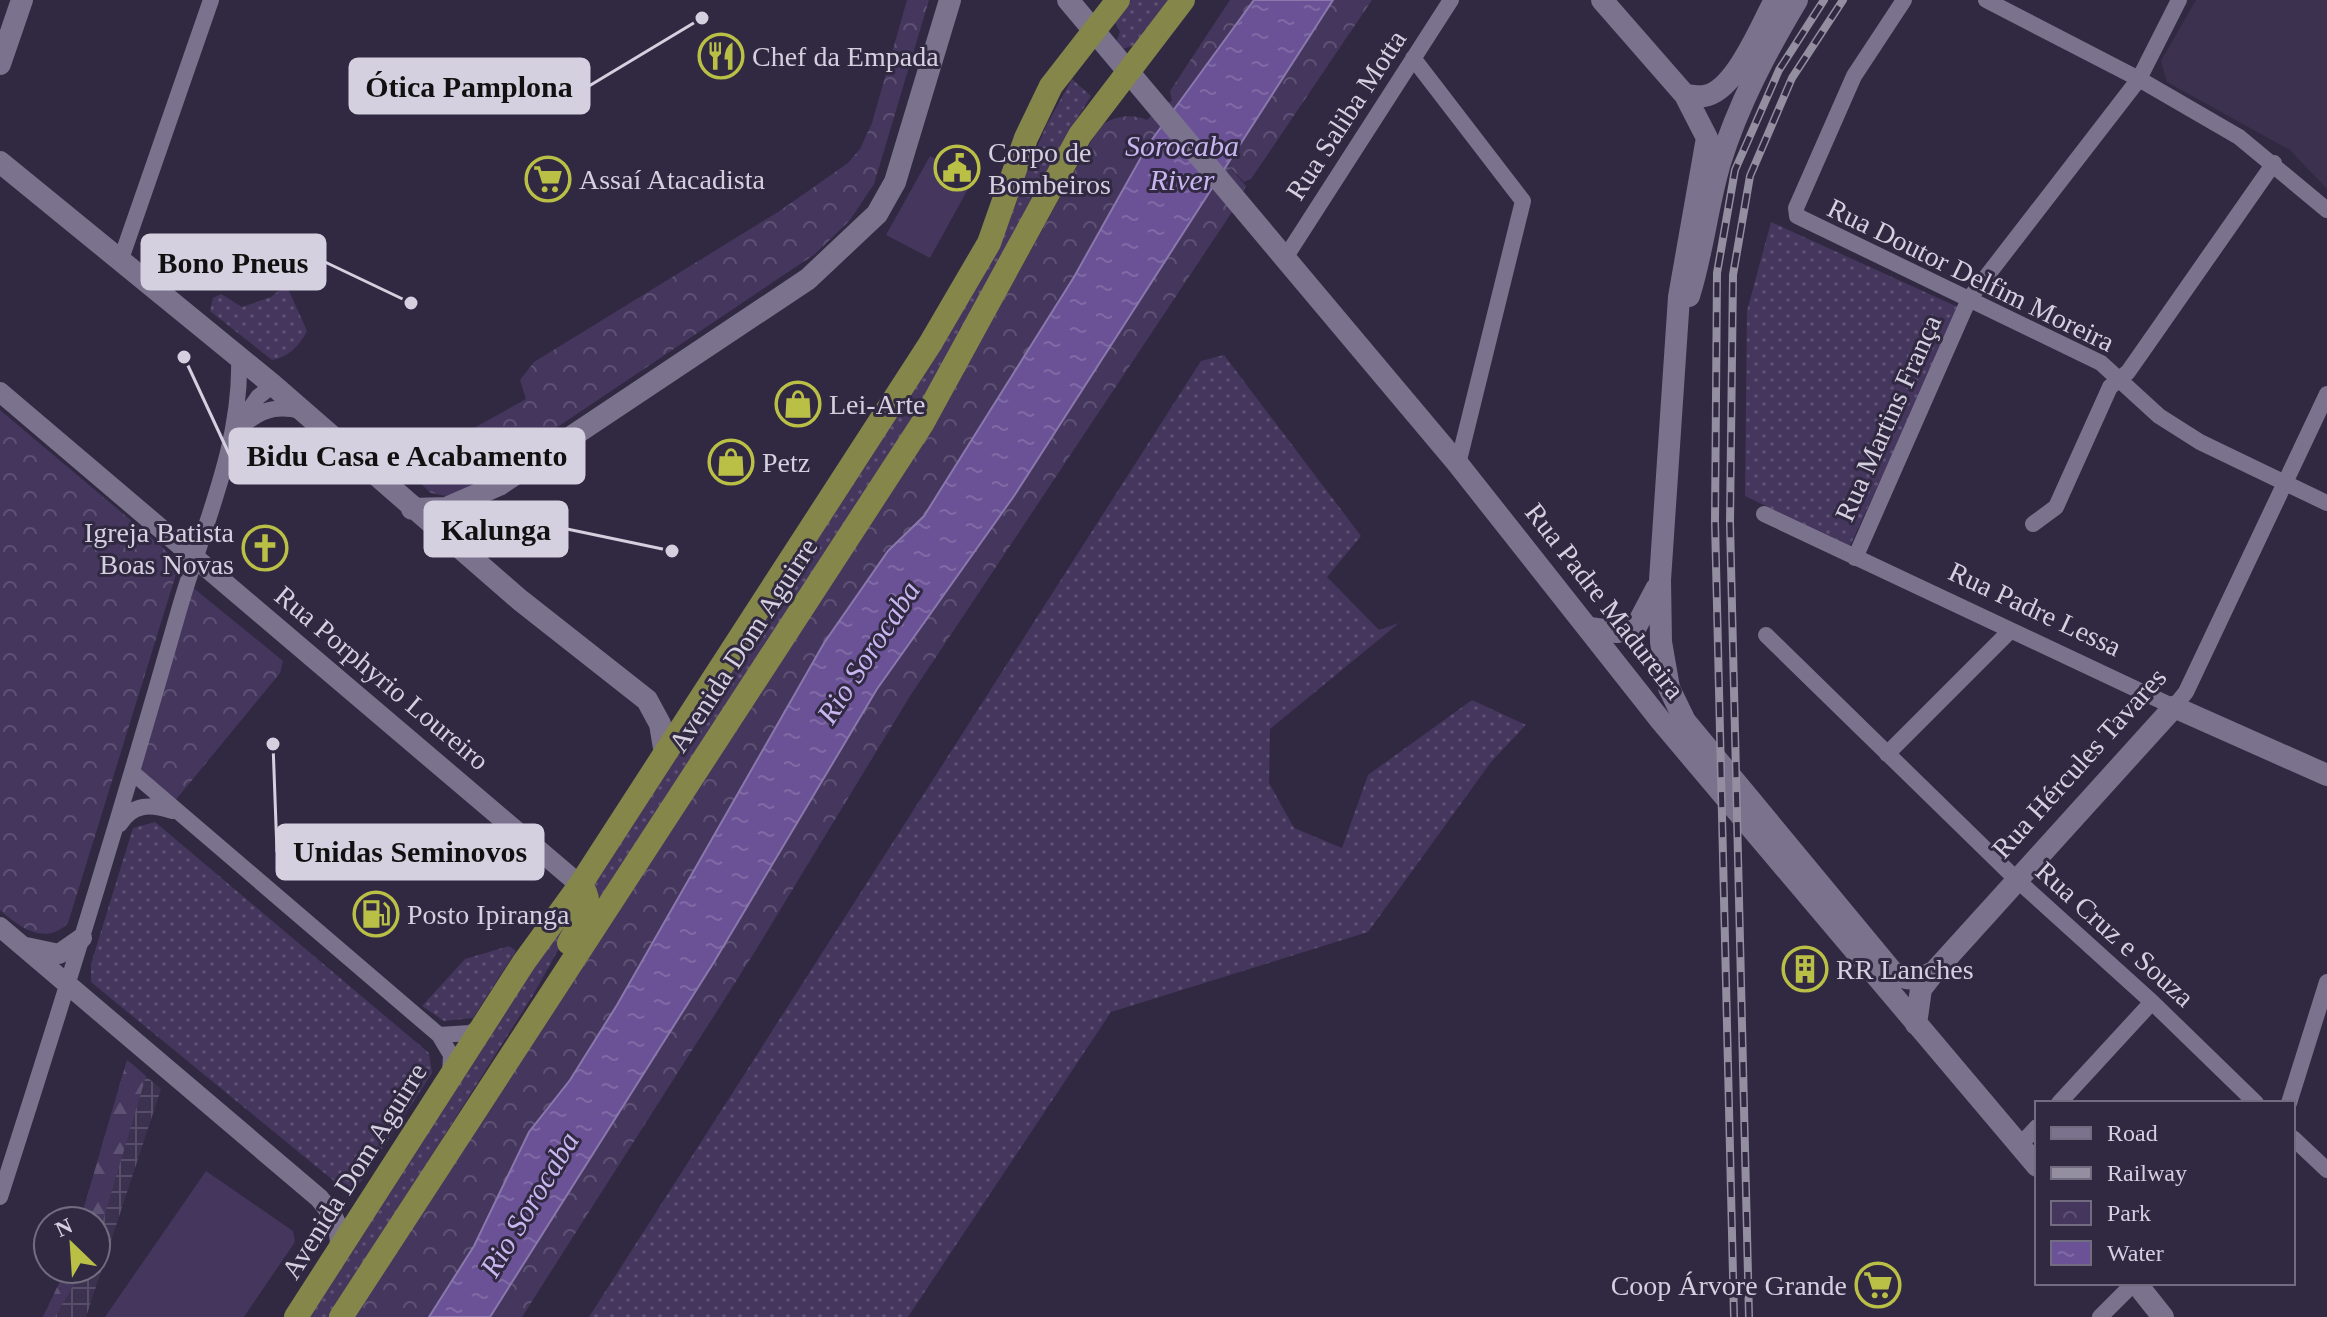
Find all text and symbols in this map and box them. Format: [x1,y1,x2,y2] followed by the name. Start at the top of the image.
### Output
[1280,24,1413,206] street label: Rua Saliba Motta
[697,32,745,80] restaurant icon: Chef da Empada
[752,41,939,72] place label: Chef da Empada
[350,59,589,113] callout: Ótica Pamplona
[365,70,573,103] text: Ótica Pamplona
[1125,129,1239,196] water label: Sorocaba River
[988,137,1111,200] place label: Corpo de Bombeiros
[933,144,981,192] public building icon: Corpo de Bombeiros
[524,155,572,203] supermarket icon: Assaí Atacadista
[579,164,765,195] place label: Assaí Atacadista
[1823,192,2120,358] street label: Rua Doutor Delfim Moreira
[142,235,325,289] callout: Bono Pneus
[158,246,308,279] text: Bono Pneus
[1829,310,1948,526] street label: Rua Martins França
[774,380,822,428] shop icon: Lei-Arte
[829,389,925,420] place label: Lei-Arte
[230,429,584,483] callout: Bidu Casa e Acabamento
[707,438,755,486] shop icon: Petz
[247,439,567,472] text: Bidu Casa e Acabamento
[762,447,810,478] place label: Petz
[1519,497,1691,705] street label: Rua Padre Madureira
[425,502,567,556] callout: Kalunga
[441,513,551,546] text: Kalunga
[84,517,235,580] place label: Igreja Batista Boas Novas
[241,524,289,572] church icon: Igreja Batista Boas Novas
[662,532,824,758] street label: Avenida Dom Aguirre
[1944,556,2127,663] street label: Rua Padre Lessa
[809,575,926,730] water label: Rio Sorocaba
[269,580,495,776] street label: Rua Porphyrio Loureiro
[1986,662,2172,864] street label: Rua Hércules Tavares
[277,825,543,879] callout: Unidas Seminovos
[293,835,527,868] text: Unidas Seminovos
[2030,855,2201,1013] street label: Rua Cruz e Souza
[352,890,400,938] fuel station icon: Posto Ipiranga
[407,899,570,930] place label: Posto Ipiranga
[1781,945,1829,993] building icon: RR Lanches
[1836,954,1974,985] place label: RR Lanches
[275,1057,433,1285] street label: Avenida Dom Aguirre
[2035,1101,2295,1285] legend
[2107,1120,2158,1146] text: Road
[472,1126,585,1283] water label: Rio Sorocaba
[2107,1160,2187,1186] text: Railway
[2107,1200,2151,1226] text: Park
[32,1205,112,1285] north arrow
[51,1213,76,1242] text: N
[2107,1240,2164,1266] text: Water
[1854,1261,1902,1309] supermarket icon: Coop Árvore Grande
[1611,1270,1847,1301] place label: Coop Árvore Grande

